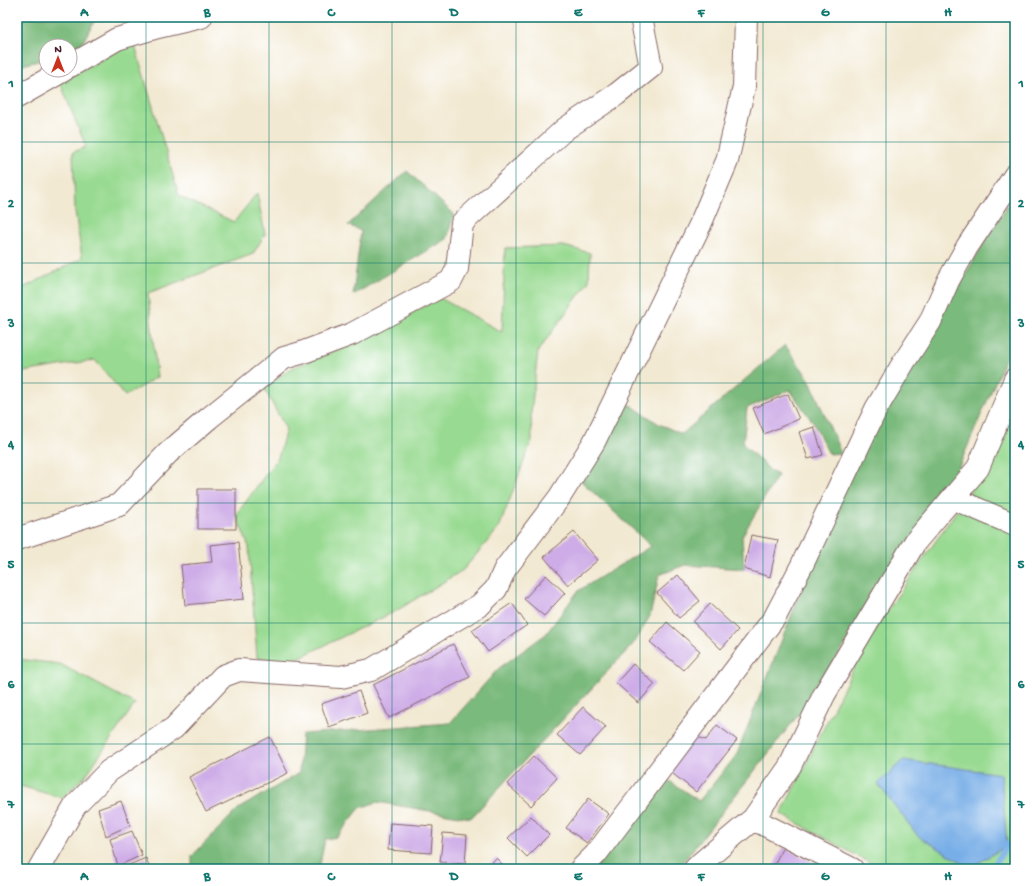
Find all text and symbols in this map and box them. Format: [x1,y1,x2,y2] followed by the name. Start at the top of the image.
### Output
[79,6,89,21] text: A
[203,6,212,21] text: B
[326,6,336,21] text: C
[449,6,459,21] text: D
[574,6,583,21] text: E
[697,6,706,21] text: F
[821,6,830,21] text: G
[944,6,952,21] text: H
[38,38,78,78] north arrow
[54,44,62,56] text: N
[7,77,14,92] text: 1
[1017,77,1024,92] text: 1
[8,197,15,212] text: 2
[1018,197,1025,212] text: 2
[7,317,15,332] text: 3
[1017,317,1025,332] text: 3
[7,438,15,453] text: 4
[1017,438,1025,453] text: 4
[8,558,15,573] text: 5
[1018,558,1025,573] text: 5
[8,678,15,693] text: 6
[1018,678,1025,693] text: 6
[7,798,16,813] text: 7
[1017,798,1026,813] text: 7
[79,870,89,885] text: A
[203,870,212,885] text: B
[326,870,336,885] text: C
[449,870,459,885] text: D
[574,870,583,885] text: E
[697,870,706,885] text: F
[821,870,830,885] text: G
[944,870,952,885] text: H

